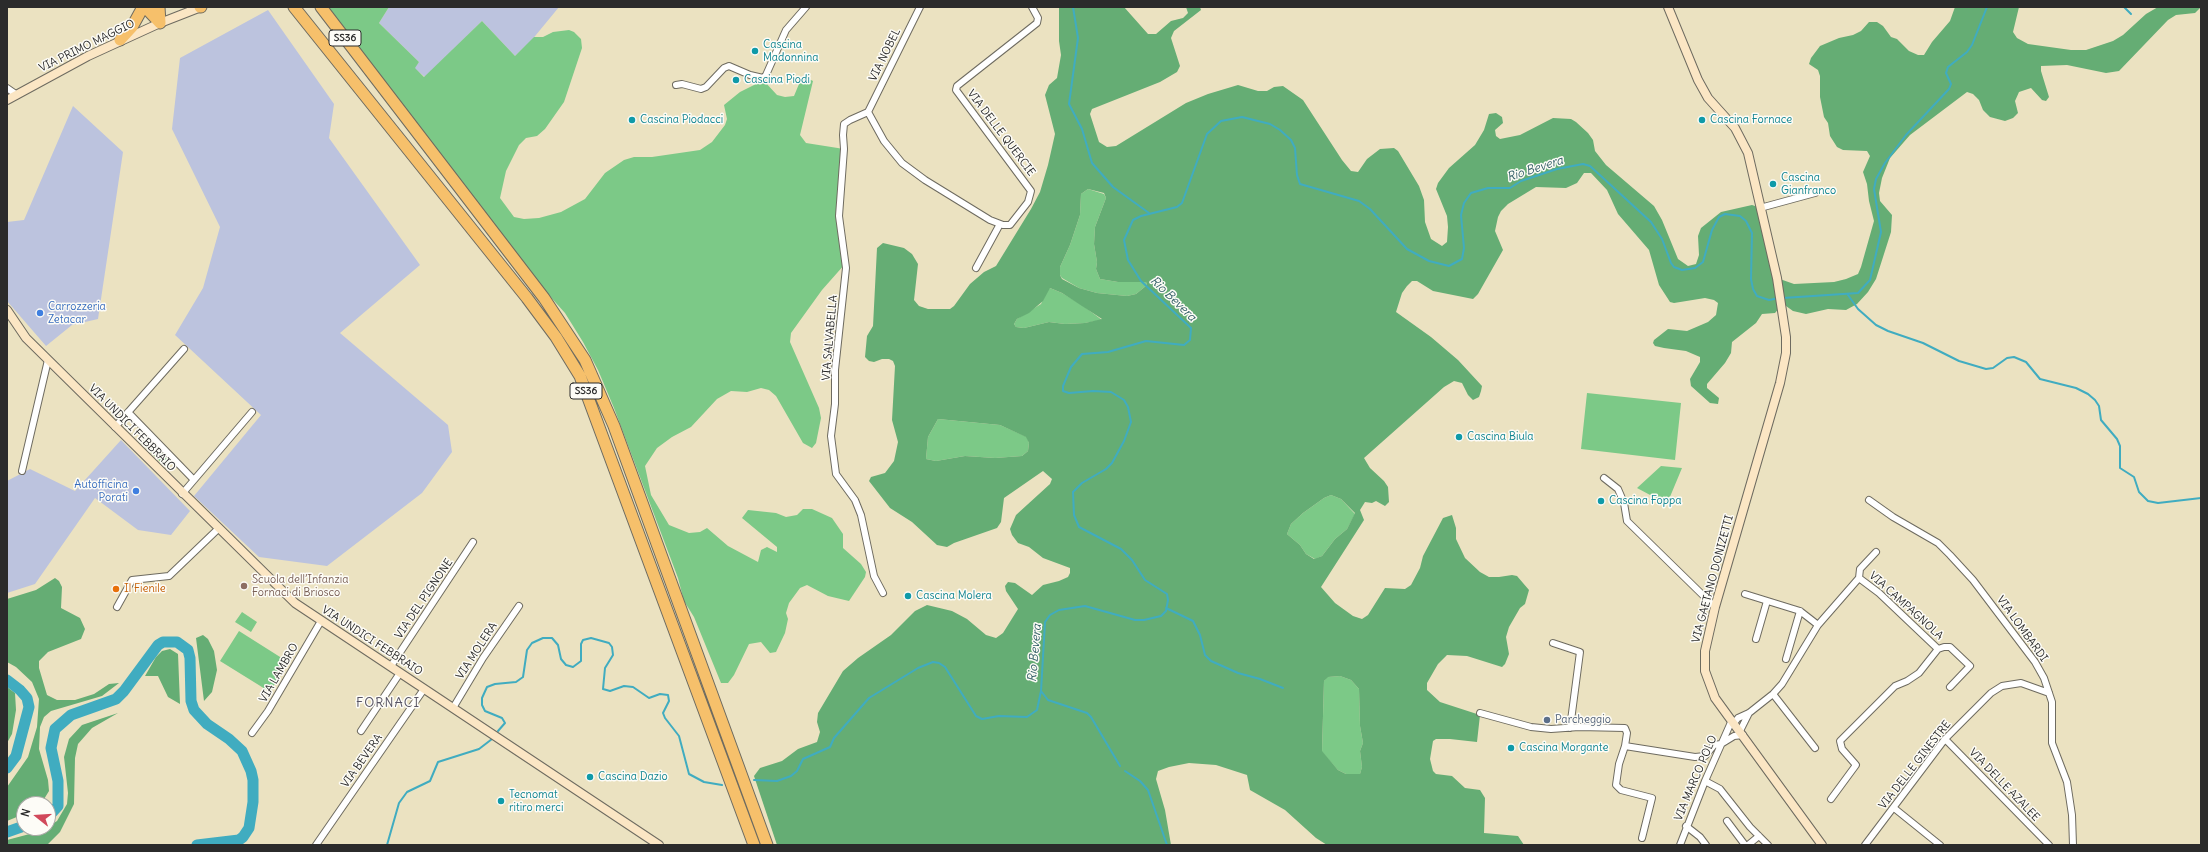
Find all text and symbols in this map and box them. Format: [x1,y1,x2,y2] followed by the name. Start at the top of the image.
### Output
[37,17,137,75] street label: VIA PRIMO MAGGIO
[867,26,903,84] street label: VIA NOBEL
[329,30,361,46] road number: SS36
[763,38,819,64] place label: Cascina Madonnina
[750,46,760,56] marker: Cascina Madonnina
[744,73,810,87] place label: Cascina Piodi
[731,75,741,85] marker: Cascina Piodi
[964,87,1038,179] street label: VIA DELLE QUERCIE
[640,113,723,127] place label: Cascina Piodacci
[1710,113,1792,127] place label: Cascina Fornace
[627,115,637,125] marker: Cascina Piodacci
[1697,115,1707,125] marker: Cascina Fornace
[1505,153,1565,185] water label: Rio Bevera
[1781,171,1836,197] place label: Cascina Gianfranco
[1768,179,1778,189] marker: Cascina Gianfranco
[1147,274,1199,324] water label: Rio Bevera
[820,295,840,381] street label: VIA SALVABELLA
[48,300,106,326] place label: Carrozzeria Zetacar
[35,308,45,318] marker: Carrozzeria Zetacar
[86,382,178,474] street label: VIA UNDICI FEBBRAIO
[570,383,602,399] road number: SS36
[1467,430,1534,444] place label: Cascina Biula
[1454,432,1464,442] marker: Cascina Biula
[74,478,128,504] place label: Autofficina Porati
[131,486,141,496] marker: Autofficina Porati
[1609,494,1682,508] place label: Cascina Foppa
[1596,496,1606,506] marker: Cascina Foppa
[1690,514,1736,644] street label: VIA GAETANO DONIZETTI
[392,557,456,641] street label: VIA DEL PIGNONE
[1866,569,1946,643] street label: VIA CAMPAGNOLA
[252,573,348,599] place label: Scuola dell’Infanzia Fornaci di Briosco
[239,581,249,591] marker: Scuola dell’Infanzia Fornaci di Briosco
[124,582,166,596] place label: Il Fienile
[111,584,121,594] marker: Il Fienile
[916,589,992,603] place label: Cascina Molera
[903,591,913,601] marker: Cascina Molera
[1994,594,2050,664] street label: VIA LOMBARDI
[319,603,425,679] street label: VIA UNDICI FEBBRAIO
[454,620,500,682] street label: VIA MOLERA
[1025,623,1045,683] water label: Rio Bevera
[257,641,301,705] street label: VIA LAMBRO
[356,695,420,711] district label: FORNACI
[1555,713,1611,727] place label: Parcheggio
[1542,715,1552,725] marker: Parcheggio
[1876,718,1954,812] street label: VIA DELLE GINESTRE
[339,732,385,790] street label: VIA BEVERA
[1672,733,1720,823] street label: VIA MARCO POLO
[1519,741,1608,755] place label: Cascina Morgante
[1506,743,1516,753] marker: Cascina Morgante
[1966,746,2042,824] street label: VIA DELLE AZALEE
[598,770,668,784] place label: Cascina Dazio
[585,772,595,782] marker: Cascina Dazio
[509,788,563,814] place label: Tecnomat ritiro merci
[16,796,56,836] north arrow
[496,796,506,806] marker: Tecnomat ritiro merci
[18,807,33,818] text: N

